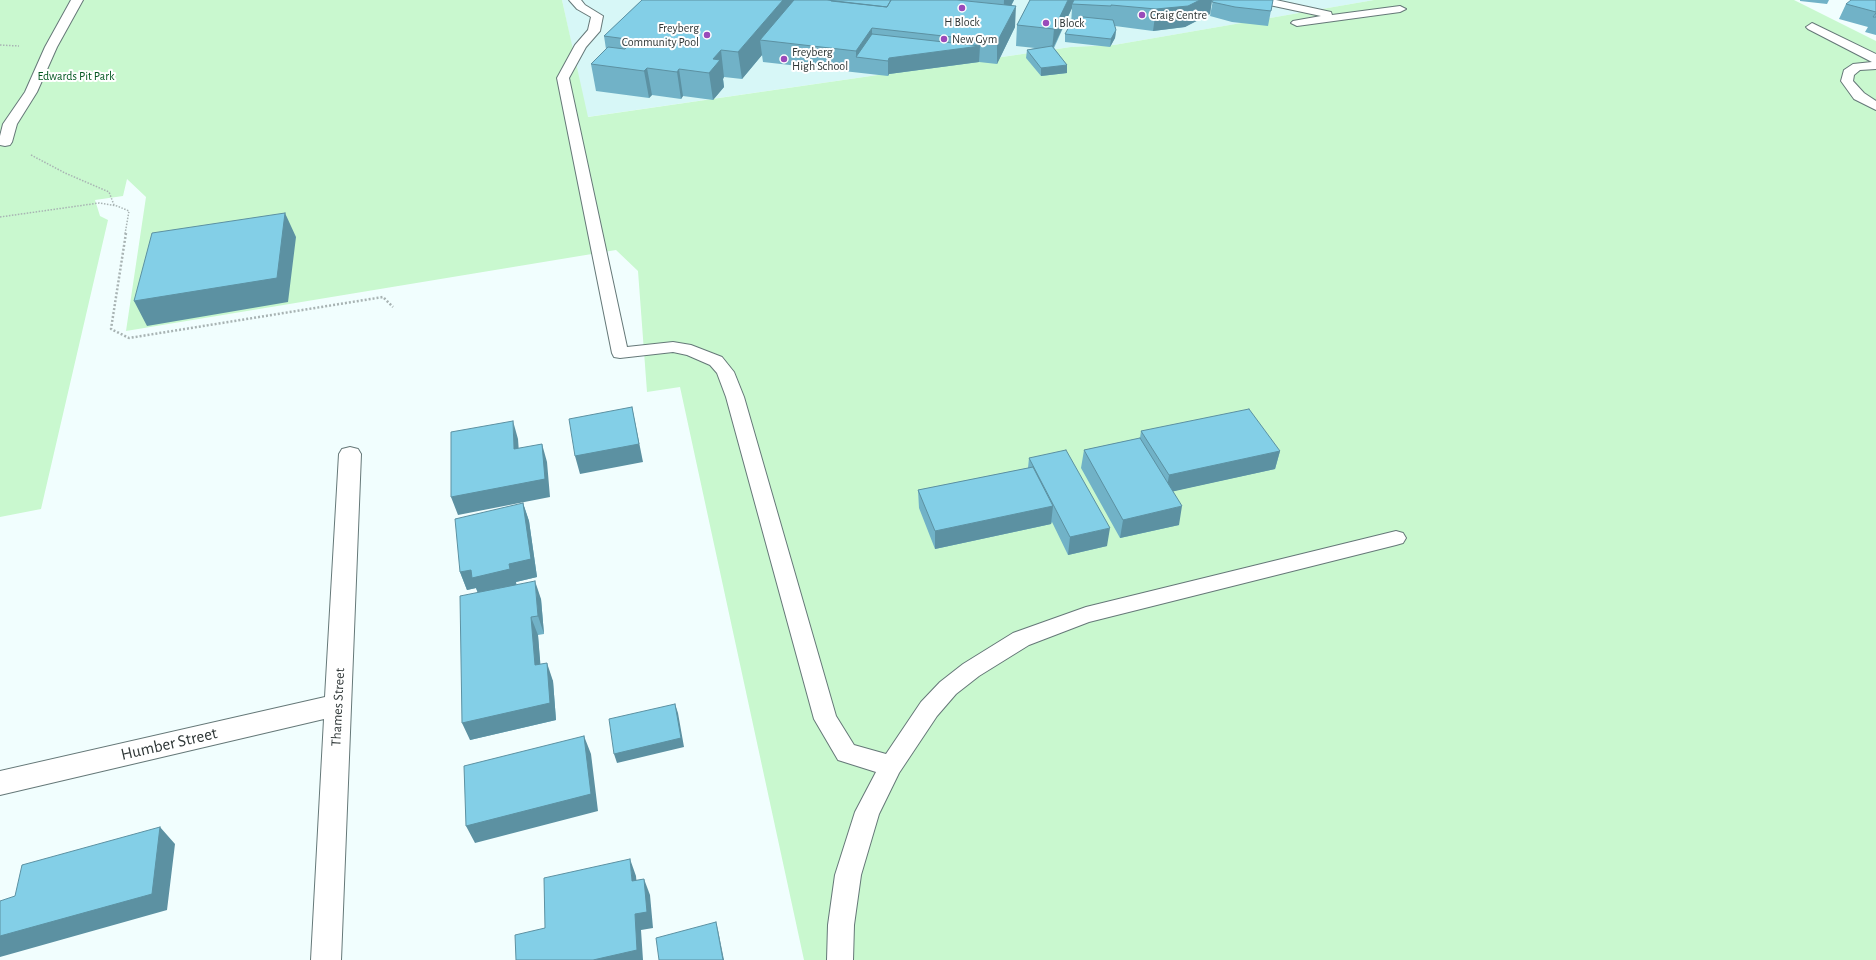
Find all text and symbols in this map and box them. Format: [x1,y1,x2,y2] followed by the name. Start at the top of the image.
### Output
[957,3,967,13] marker: H Block
[1150,8,1207,22] place label: Craig Centre
[1137,10,1147,20] marker: Craig Centre
[944,15,980,29] place label: H Block
[1054,16,1085,30] place label: I Block
[1041,18,1051,28] marker: I Block
[622,21,699,49] place label: Freyberg Community Pool
[702,30,712,40] marker: Freyberg Community Pool
[952,32,997,46] place label: New Gym
[939,34,949,44] marker: New Gym
[792,45,848,73] place label: Freyberg High School
[779,54,789,64] marker: Freyberg High School
[37,69,115,83] park label: Edwards Pit Park
[328,667,348,747] street label: Thames Street
[119,723,219,765] street label: Humber Street

